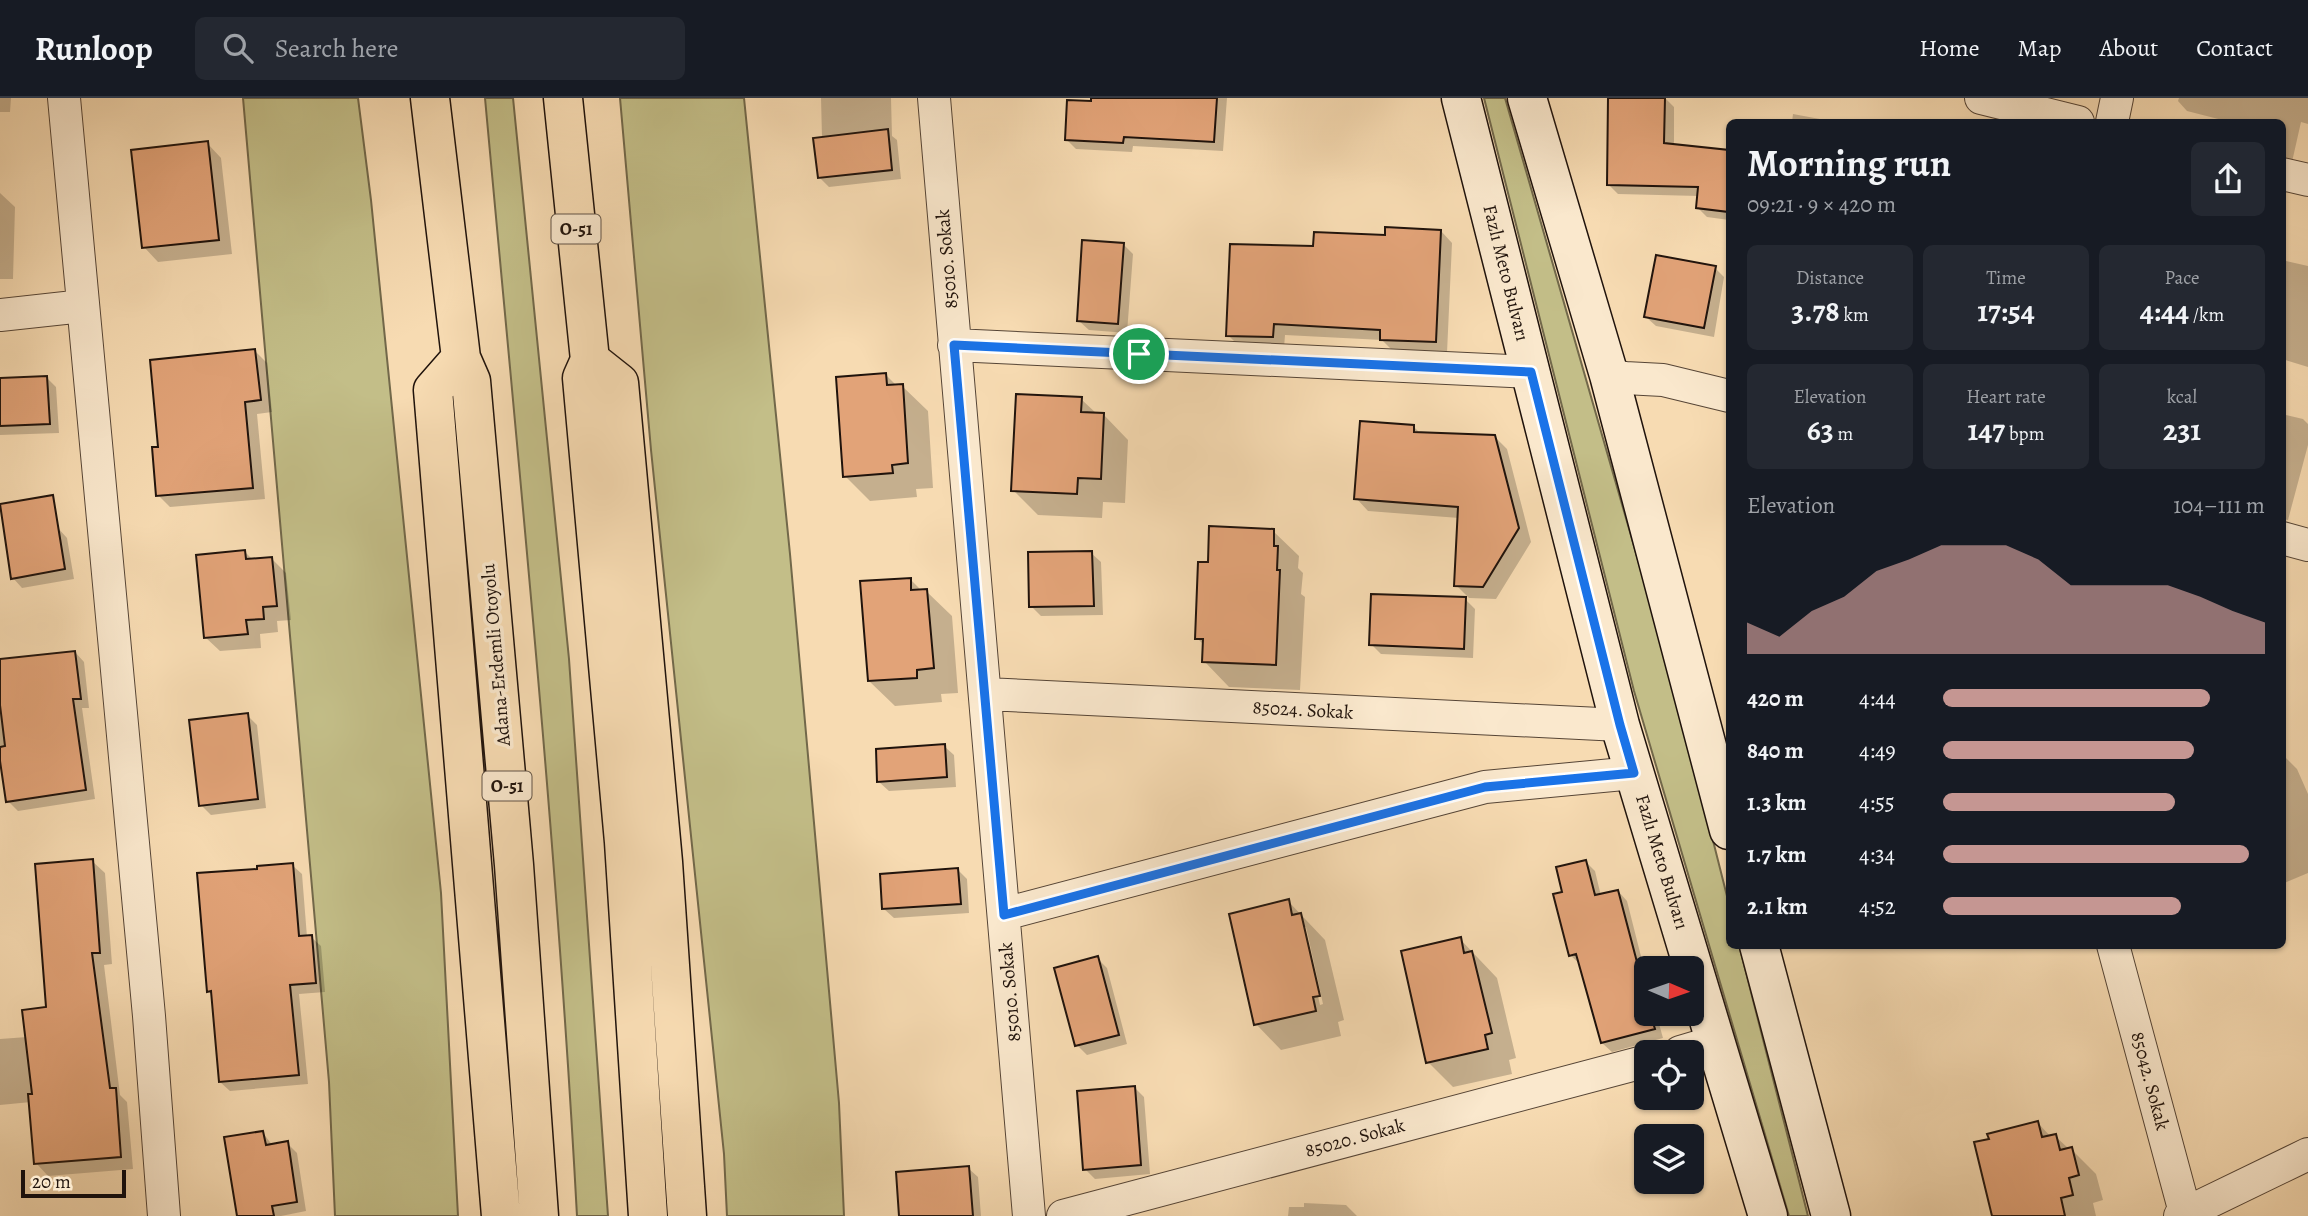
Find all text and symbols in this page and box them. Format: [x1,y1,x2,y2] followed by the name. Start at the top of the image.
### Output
[195,17,685,80] search box
[35,26,153,71] text: Runloop
[219,29,257,67] icon: search
[275,31,398,66] text: Search here
[1919,32,1980,64] text: Home
[2018,32,2062,64] text: Map
[2100,32,2158,64] text: About
[2196,32,2273,64] text: Contact
[1747,137,1951,189] text: Morning run
[2191,142,2265,216] button: share
[1747,189,1896,220] text: 09:21 · 9 × 420 m
[1476,202,1536,344] street label: Fazlı Meto Bulvarı
[930,208,964,310] street label: 85010. Sokak
[552,214,600,244] road number: O-51
[1796,265,1864,291] text: Distance
[1986,265,2026,291] text: Time
[2164,265,2200,291] text: Pace
[1791,291,1840,331] text: 3.78
[1977,291,2035,331] text: 17:54
[2140,291,2189,331] text: 4:44
[1840,302,1869,328] text: km
[2189,302,2224,328] text: /km
[1109,324,1169,384] pin
[1120,335,1158,373] icon: arrive
[1794,384,1866,410] text: Elevation
[1966,384,2046,410] text: Heart rate
[2167,384,2197,410] text: kcal
[1807,410,1834,450] text: 63
[1968,410,2005,450] text: 147
[2163,410,2201,450] text: 231
[1834,421,1853,447] text: m
[2005,421,2044,447] text: bpm
[1747,490,1835,521] text: Elevation
[2173,490,2265,521] text: 104–111 m
[475,562,517,748] street label: Adana-Erdemli Otoyolu
[1747,683,1804,714] text: 420 m
[1859,683,1896,714] text: 4:44
[1252,694,1355,726] street label: 85024. Sokak
[1747,735,1804,766] text: 840 m
[1859,735,1896,766] text: 4:49
[482,772,532,800] road number: O-51
[1747,787,1807,818] text: 1.3 km
[1859,787,1895,818] text: 4:55
[1629,791,1695,933] street label: Fazlı Meto Bulvarı
[1747,839,1807,870] text: 1.7 km
[1859,839,1895,870] text: 4:34
[1747,891,1808,922] text: 2.1 km
[1859,891,1896,922] text: 4:52
[993,941,1027,1043] street label: 85010. Sokak
[1634,956,1704,1026] north arrow
[1634,956,1704,1194] map controls
[2124,1029,2176,1134] street label: 85042. Sokak
[1634,1040,1704,1110] button: locate
[1302,1112,1408,1164] street label: 85020. Sokak
[1634,1124,1704,1194] button: layers
[21,1167,126,1199] scale bar
[32,1169,71,1195] text: 20 m

